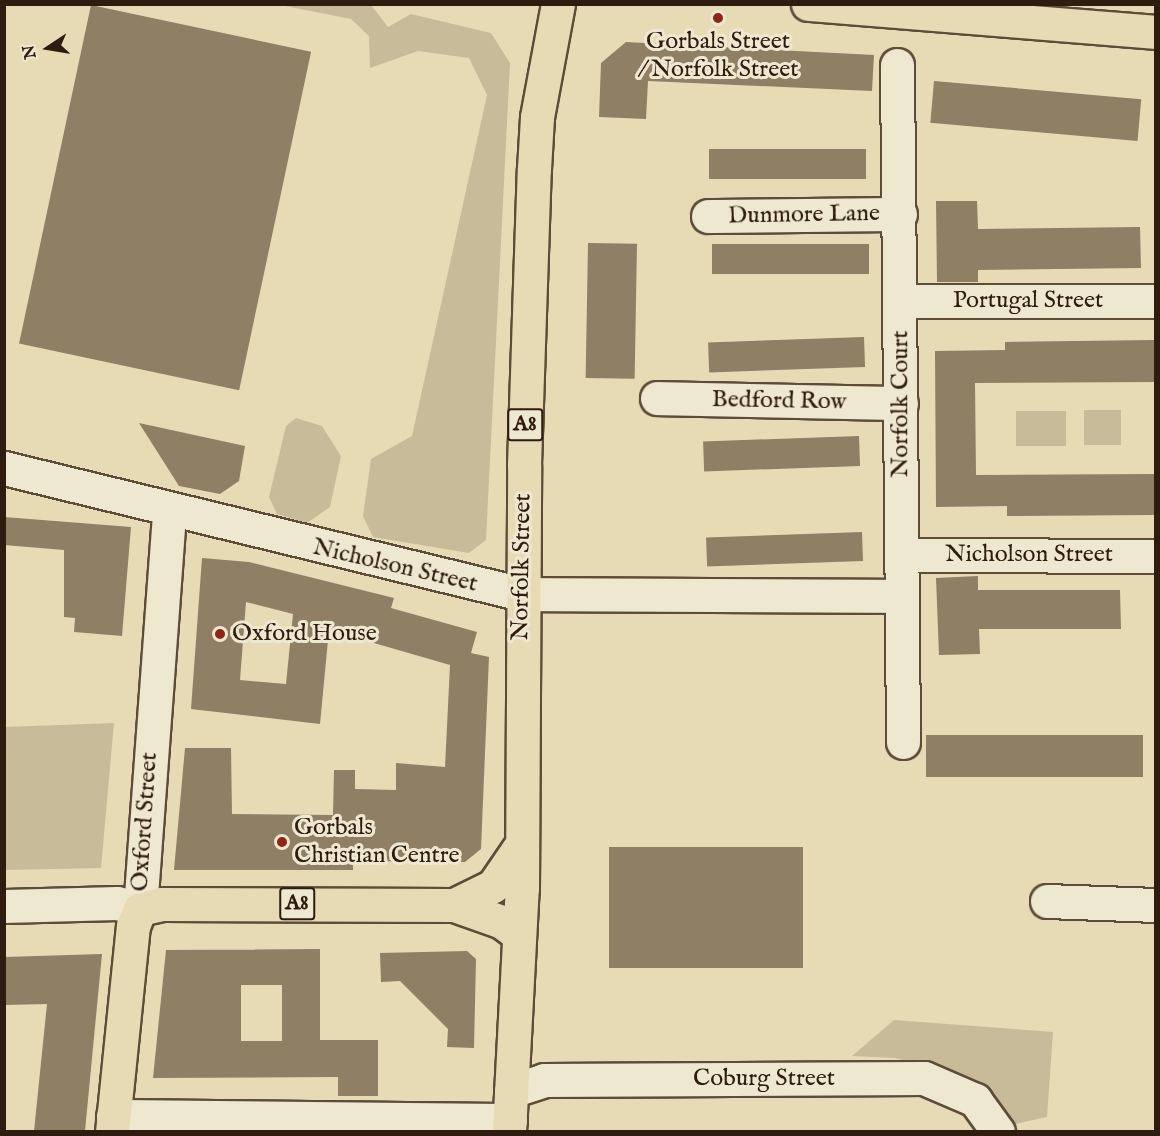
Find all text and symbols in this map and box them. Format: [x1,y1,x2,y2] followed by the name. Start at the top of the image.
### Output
[711,11,725,25] marker: Gorbals Street / Norfolk Street
[18,18,78,78] north arrow
[638,28,798,84] place label: Gorbals Street / Norfolk Street
[19,43,42,61] text: N
[728,199,880,231] street label: Dunmore Lane
[953,287,1103,315] street label: Portugal Street
[887,330,915,478] street label: Norfolk Court
[711,385,847,417] street label: Bedford Row
[507,406,543,444] road number: A8
[506,493,538,641] street label: Norfolk Street
[310,533,480,599] street label: Nicholson Street
[945,541,1113,569] street label: Nicholson Street
[232,620,377,648] place label: Oxford House
[213,627,227,641] marker: Oxford House
[126,751,164,893] street label: Oxford Street
[294,814,460,870] place label: Gorbals Christian Centre
[275,835,289,849] marker: Gorbals Christian Centre
[279,885,315,923] road number: A8
[693,1065,835,1093] street label: Coburg Street

